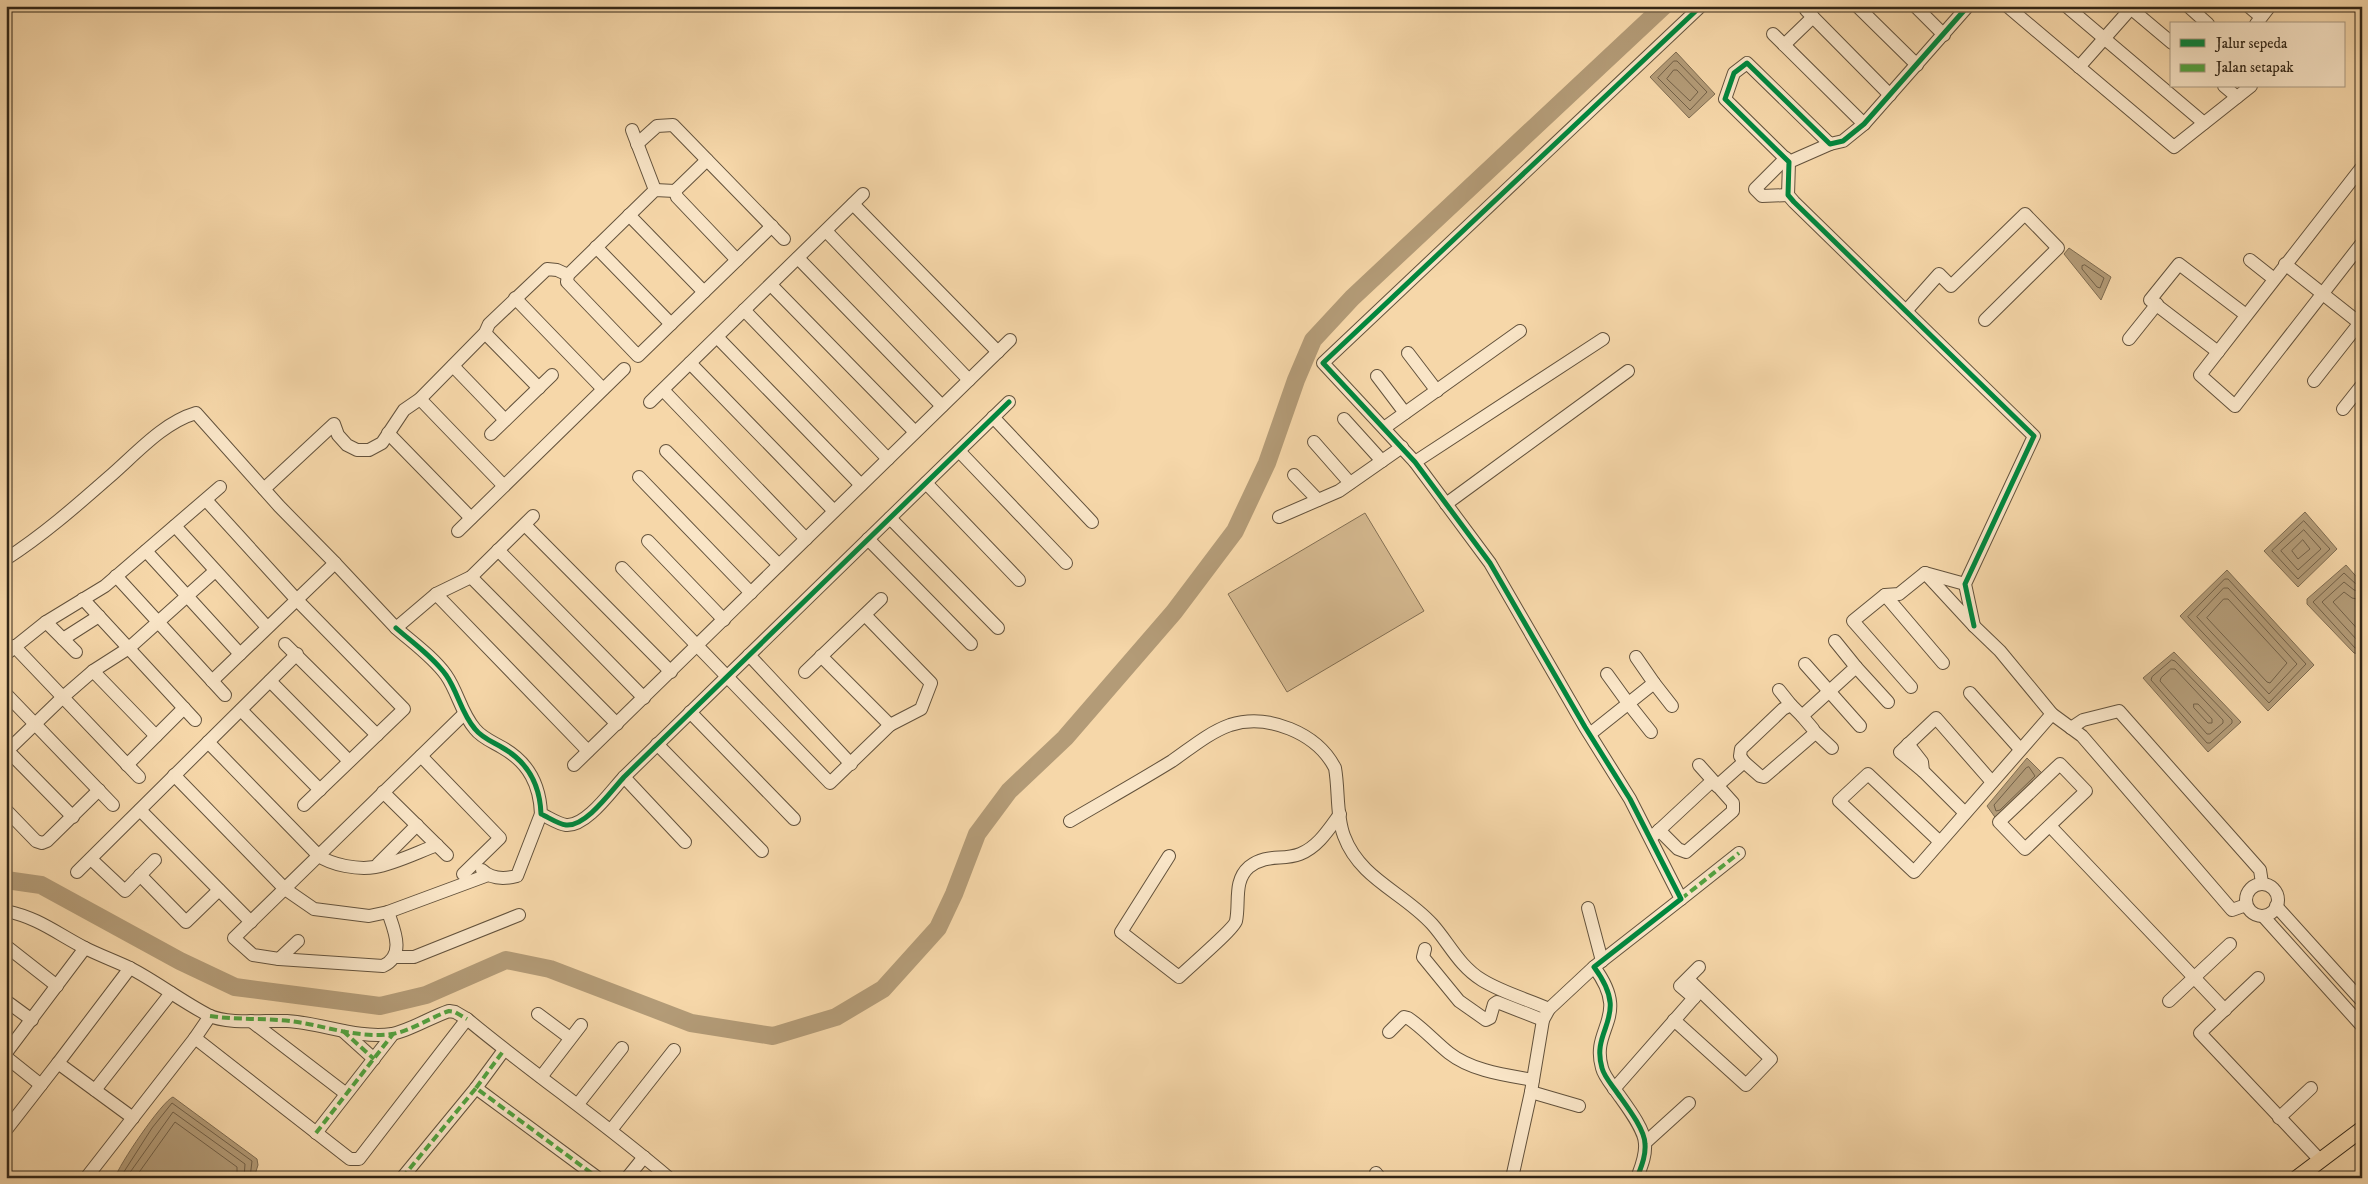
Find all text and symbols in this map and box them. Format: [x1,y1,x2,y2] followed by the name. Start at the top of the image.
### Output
[2170,22,2346,88] legend
[2214,34,2288,53] text: Jalur sepeda
[2214,58,2294,77] text: Jalan setapak

